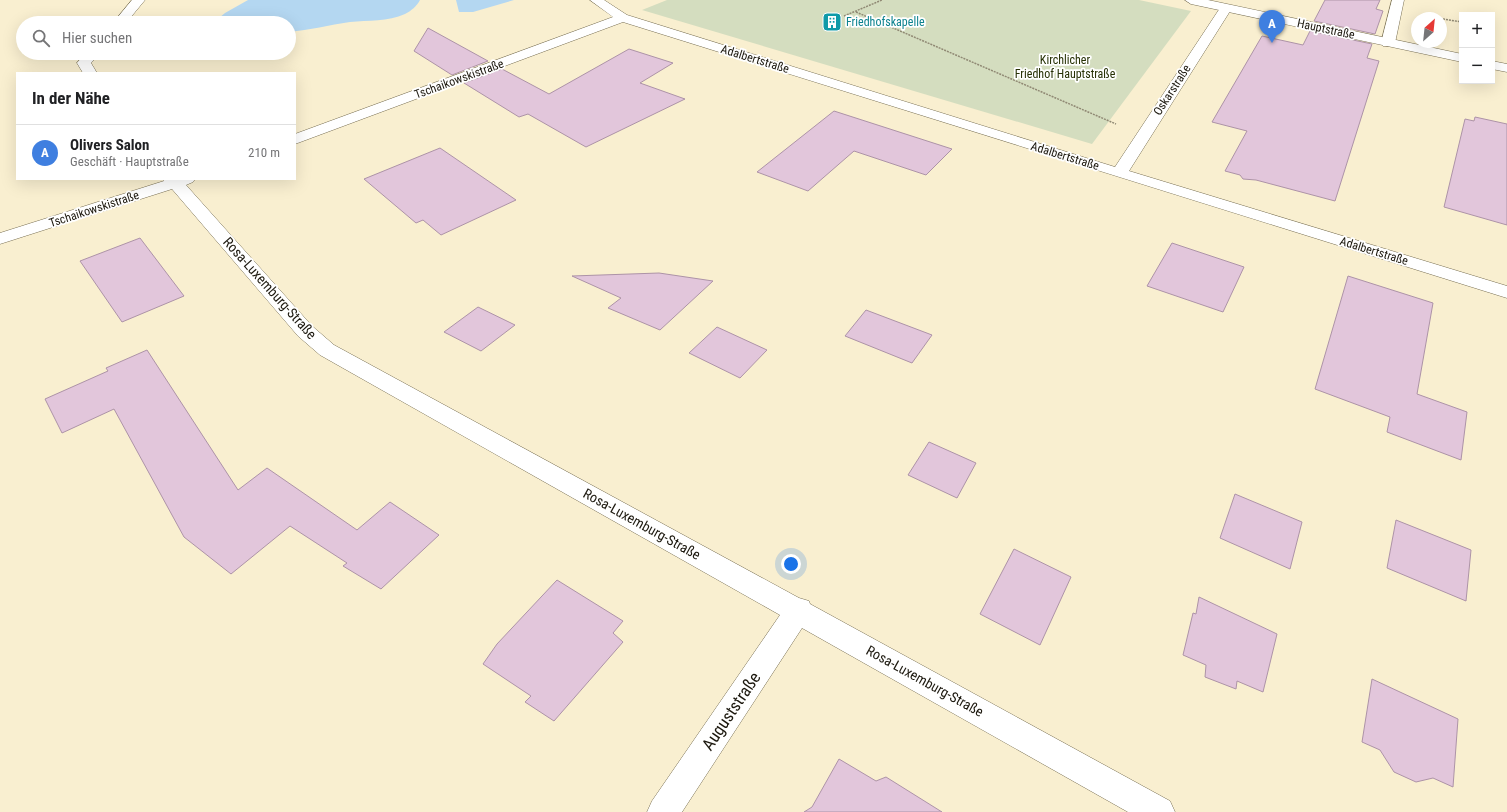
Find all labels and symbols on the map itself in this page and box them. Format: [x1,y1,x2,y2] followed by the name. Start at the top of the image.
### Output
[1259,10,1285,43] pin: A
[821,11,843,33] building icon: Friedhofskapelle
[1411,12,1447,48] north arrow
[846,15,925,29] place label: Friedhofskapelle
[1296,16,1356,42] street label: Hauptstraße
[719,42,791,76] street label: Adalbertstraße
[1015,53,1116,81] park label: Kirchlicher Friedhof Hauptstraße
[413,56,506,102] street label: Tschaikowskistraße
[1150,62,1194,118] street label: Oskarstraße
[1029,139,1101,173] street label: Adalbertstraße
[47,188,141,230] street label: Tschaikowskistraße
[220,234,320,343] street label: Rosa-Luxemburg-Straße
[1338,234,1410,268] street label: Adalbertstraße
[581,485,704,563] street label: Rosa-Luxemburg-Straße
[781,554,801,574] your location
[864,642,987,720] street label: Rosa-Luxemburg-Straße
[698,668,764,754] street label: Auguststraße

